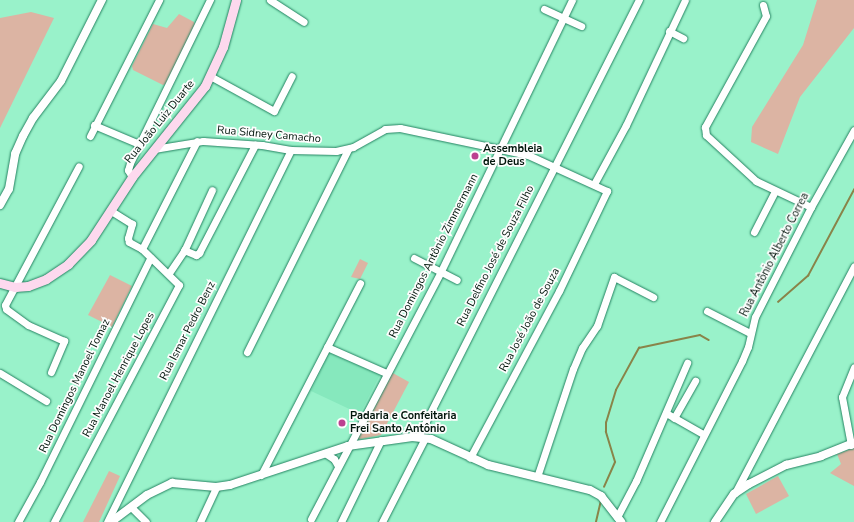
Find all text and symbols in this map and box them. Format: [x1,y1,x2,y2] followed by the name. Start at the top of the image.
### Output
[122,78,198,166] street label: Rua João Luiz Duarte
[217,124,321,146] street label: Rua Sidney Camacho
[483,143,542,169] place label: Assembleia de Deus
[470,151,480,161] marker: Assembleia de Deus
[387,172,481,340] street label: Rua Domingos Antônio Zimmermann
[455,183,537,329] street label: Rua Delfino José de Souza Filho
[738,191,812,319] street label: Rua Antônio Alberto Correa
[497,266,563,374] street label: Rua José João de Souza
[157,280,219,382] street label: Rua Ismar Pedro Benz
[80,310,158,440] street label: Rua Manoel Henrique Lopes
[37,317,113,455] street label: Rua Domingos Manoel Tomaz
[350,410,456,436] place label: Padaria e Confeitaria Frei Santo Antônio
[337,418,347,428] marker: Padaria e Confeitaria Frei Santo Antônio

